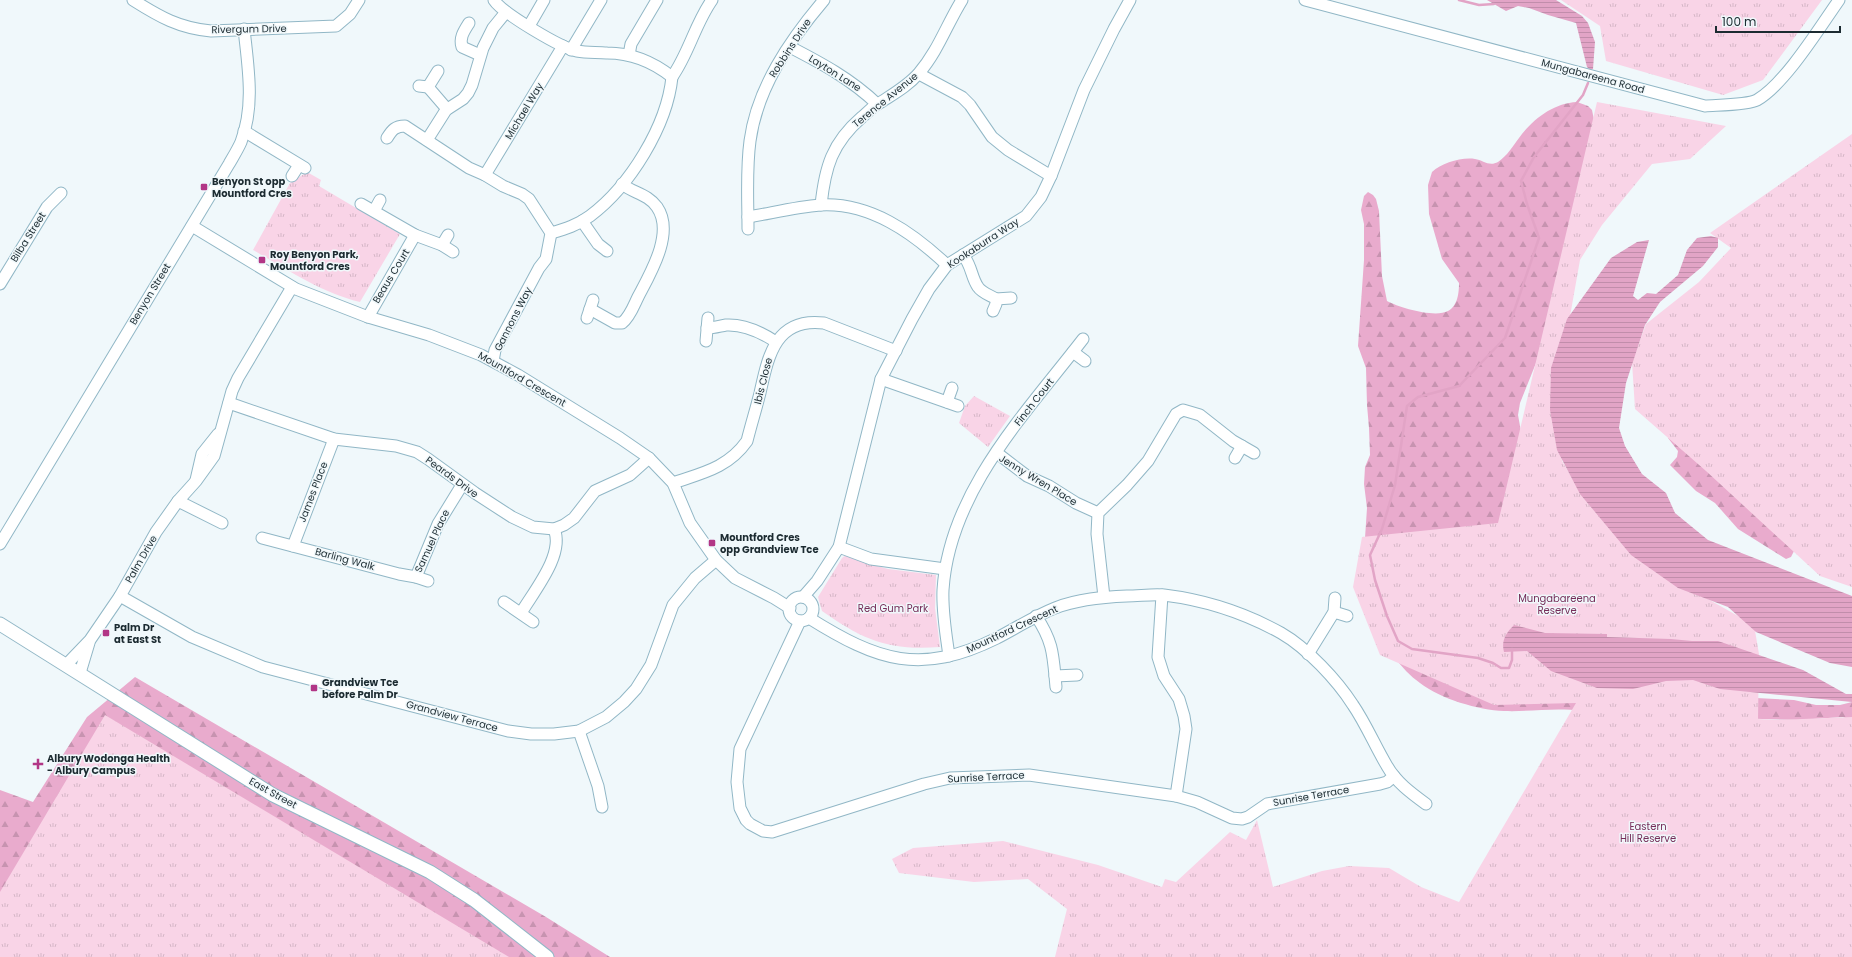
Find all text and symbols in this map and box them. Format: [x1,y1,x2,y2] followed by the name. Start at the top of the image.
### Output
[1716,8,1840,34] scale bar
[1722,13,1756,30] text: 100 m
[765,15,815,81] street label: Robbins Drive
[211,21,287,37] street label: Rivergum Drive
[806,51,864,95] street label: Layton Lane
[1540,55,1646,97] street label: Mungabareena Road
[849,69,921,131] street label: Terence Avenue
[501,79,547,142] street label: Michael Way
[212,174,292,201] place label: Benyon St opp Mountford Cres
[199,182,209,192] marker: Benyon St opp Mountford Cres
[7,209,50,265] street label: Bilba Street
[944,214,1022,272] street label: Kookaburra Way
[369,246,413,306] street label: Beaus Court
[270,247,359,274] place label: Roy Benyon Park, Mountford Cres
[257,255,267,265] marker: Roy Benyon Park, Mountford Cres
[126,260,174,327] street label: Benyon Street
[490,284,536,354] street label: Gannons Way
[475,348,569,411] street label: Mountford Crescent
[750,356,776,406] street label: Ibis Close
[1011,375,1058,429] street label: Finch Court
[996,451,1080,509] street label: Jenny Wren Place
[422,453,482,501] street label: Peards Drive
[295,460,331,524] street label: James Place
[411,507,453,575] street label: Samuel Place
[720,530,819,557] place label: Mountford Cres opp Grandview Tce
[121,532,161,586] street label: Palm Drive
[707,538,717,548] marker: Mountford Cres opp Grandview Tce
[313,544,377,574] street label: Barling Walk
[1518,591,1596,618] park label: Mungabareena Reserve
[858,601,929,616] park label: Red Gum Park
[964,601,1061,657] street label: Mountford Crescent
[114,620,161,647] place label: Palm Dr at East St
[101,628,111,638] marker: Palm Dr at East St
[322,675,399,702] place label: Grandview Tce before Palm Dr
[309,683,319,693] marker: Grandview Tce before Palm Dr
[404,697,500,735] street label: Grandview Terrace
[47,751,170,778] place label: Albury Wodonga Health - Albury Campus
[32,758,44,770] marker: Albury Wodonga Health - Albury Campus
[947,767,1025,787] street label: Sunrise Terrace
[246,774,300,813] street label: East Street
[1272,782,1350,810] street label: Sunrise Terrace
[1620,819,1676,846] park label: Eastern Hill Reserve

